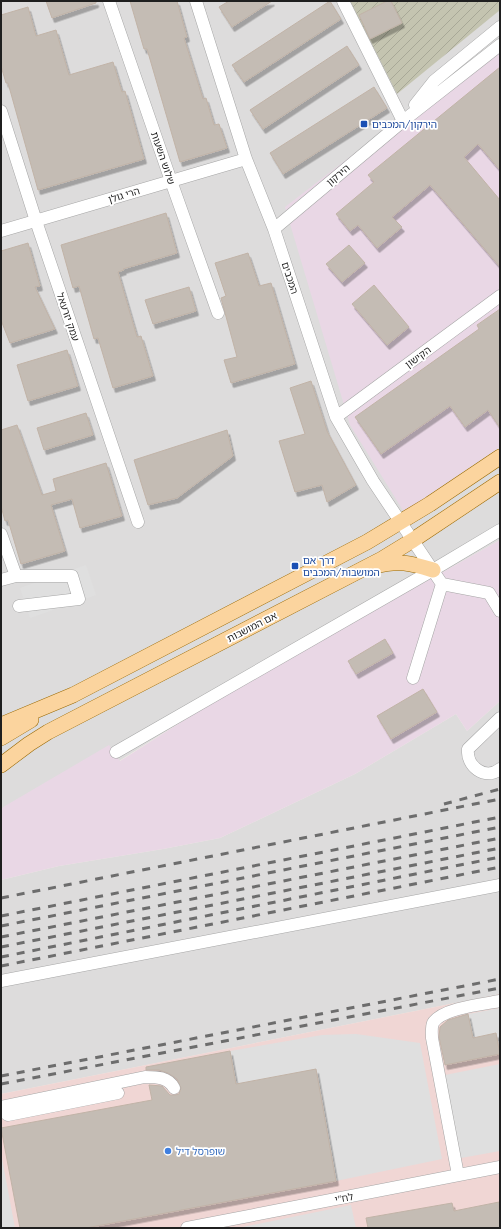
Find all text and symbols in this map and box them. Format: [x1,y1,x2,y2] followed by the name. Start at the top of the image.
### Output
[372,118,437,131] place label: הירקון/המכבים
[359,119,369,129] marker: הירקון/המכבים
[148,130,178,186] street label: שלוש השעות
[324,161,352,189] street label: הירקון
[107,184,141,206] street label: הרי גולן
[279,260,301,296] street label: המכבים
[54,291,82,343] street label: עמק יזרעאל
[402,343,434,371] street label: הקישון
[303,554,380,579] place label: דרך אם המושבות/המכבים
[290,561,300,571] marker: דרך אם המושבות/המכבים
[225,609,279,645] street label: אם המושבות
[176,1145,225,1158] place label: שופרסל דיל
[163,1146,173,1156] marker: שופרסל דיל
[334,1190,354,1206] street label: לח"י

